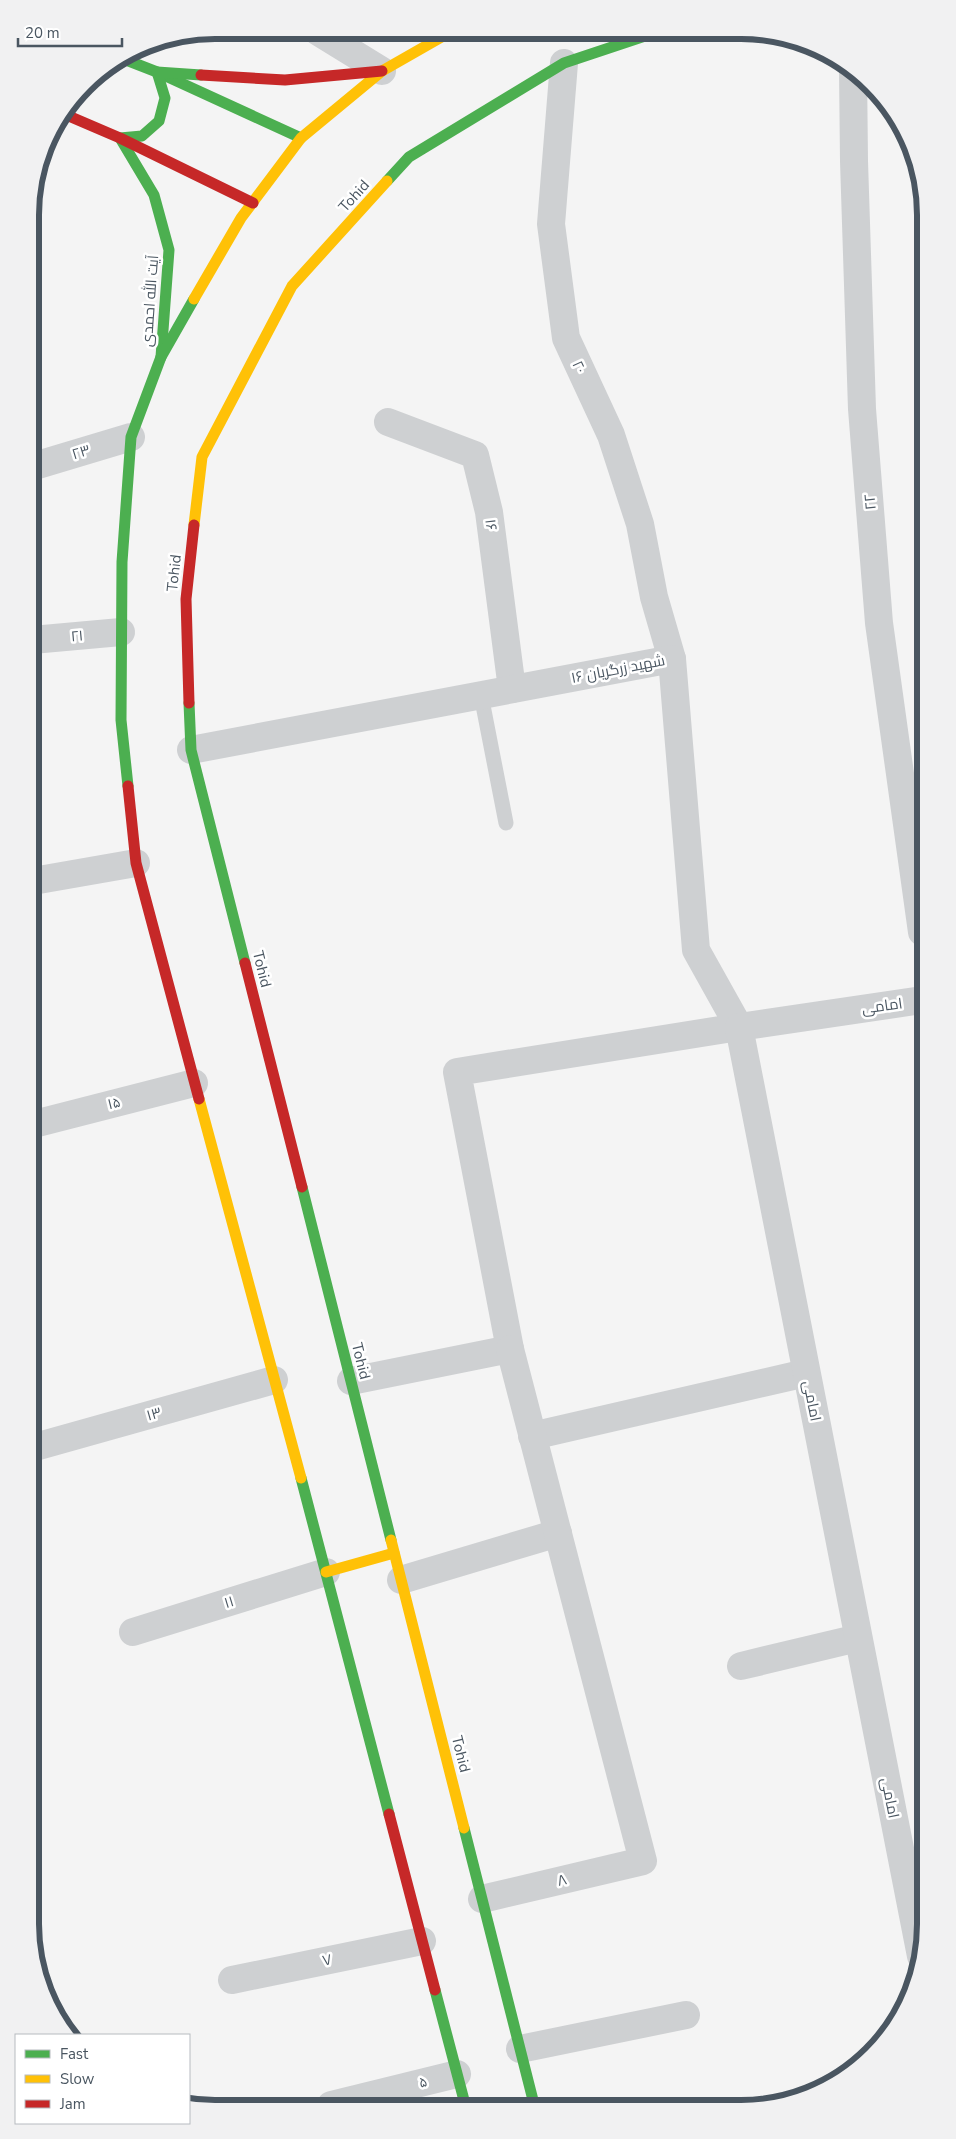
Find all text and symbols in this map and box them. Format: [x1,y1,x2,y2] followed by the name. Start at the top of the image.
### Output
[18,15,121,47] scale bar
[25,23,60,43] text: 20 m
[334,176,374,216] street label: Tohid
[137,255,163,347] street label: آیت الله احمدی
[567,357,591,377] street label: ۲۰
[69,440,93,464] street label: ۲۳
[859,493,881,511] street label: ۲۲
[480,518,502,532] street label: ۱۶
[162,554,186,592] street label: Tohid
[70,625,84,647] street label: ۲۱
[569,650,667,688] street label: ۱۶ شهید زرگریان
[248,949,276,989] street label: Tohid
[860,993,904,1019] street label: امامی
[105,1092,123,1114] street label: ۱۵
[347,1341,375,1381] street label: Tohid
[798,1379,826,1423] street label: امامی
[144,1402,164,1426] street label: ۱۳
[222,1591,236,1613] street label: ۱۱
[447,1734,475,1774] street label: Tohid
[876,1776,904,1820] street label: امامی
[555,1869,569,1891] street label: ۸
[320,1949,334,1971] street label: ۷
[15,2034,190,2124] legend
[60,2044,89,2064] text: Fast
[60,2069,95,2089] text: Slow
[417,2071,429,2093] street label: ۵
[59,2094,86,2114] text: Jam

